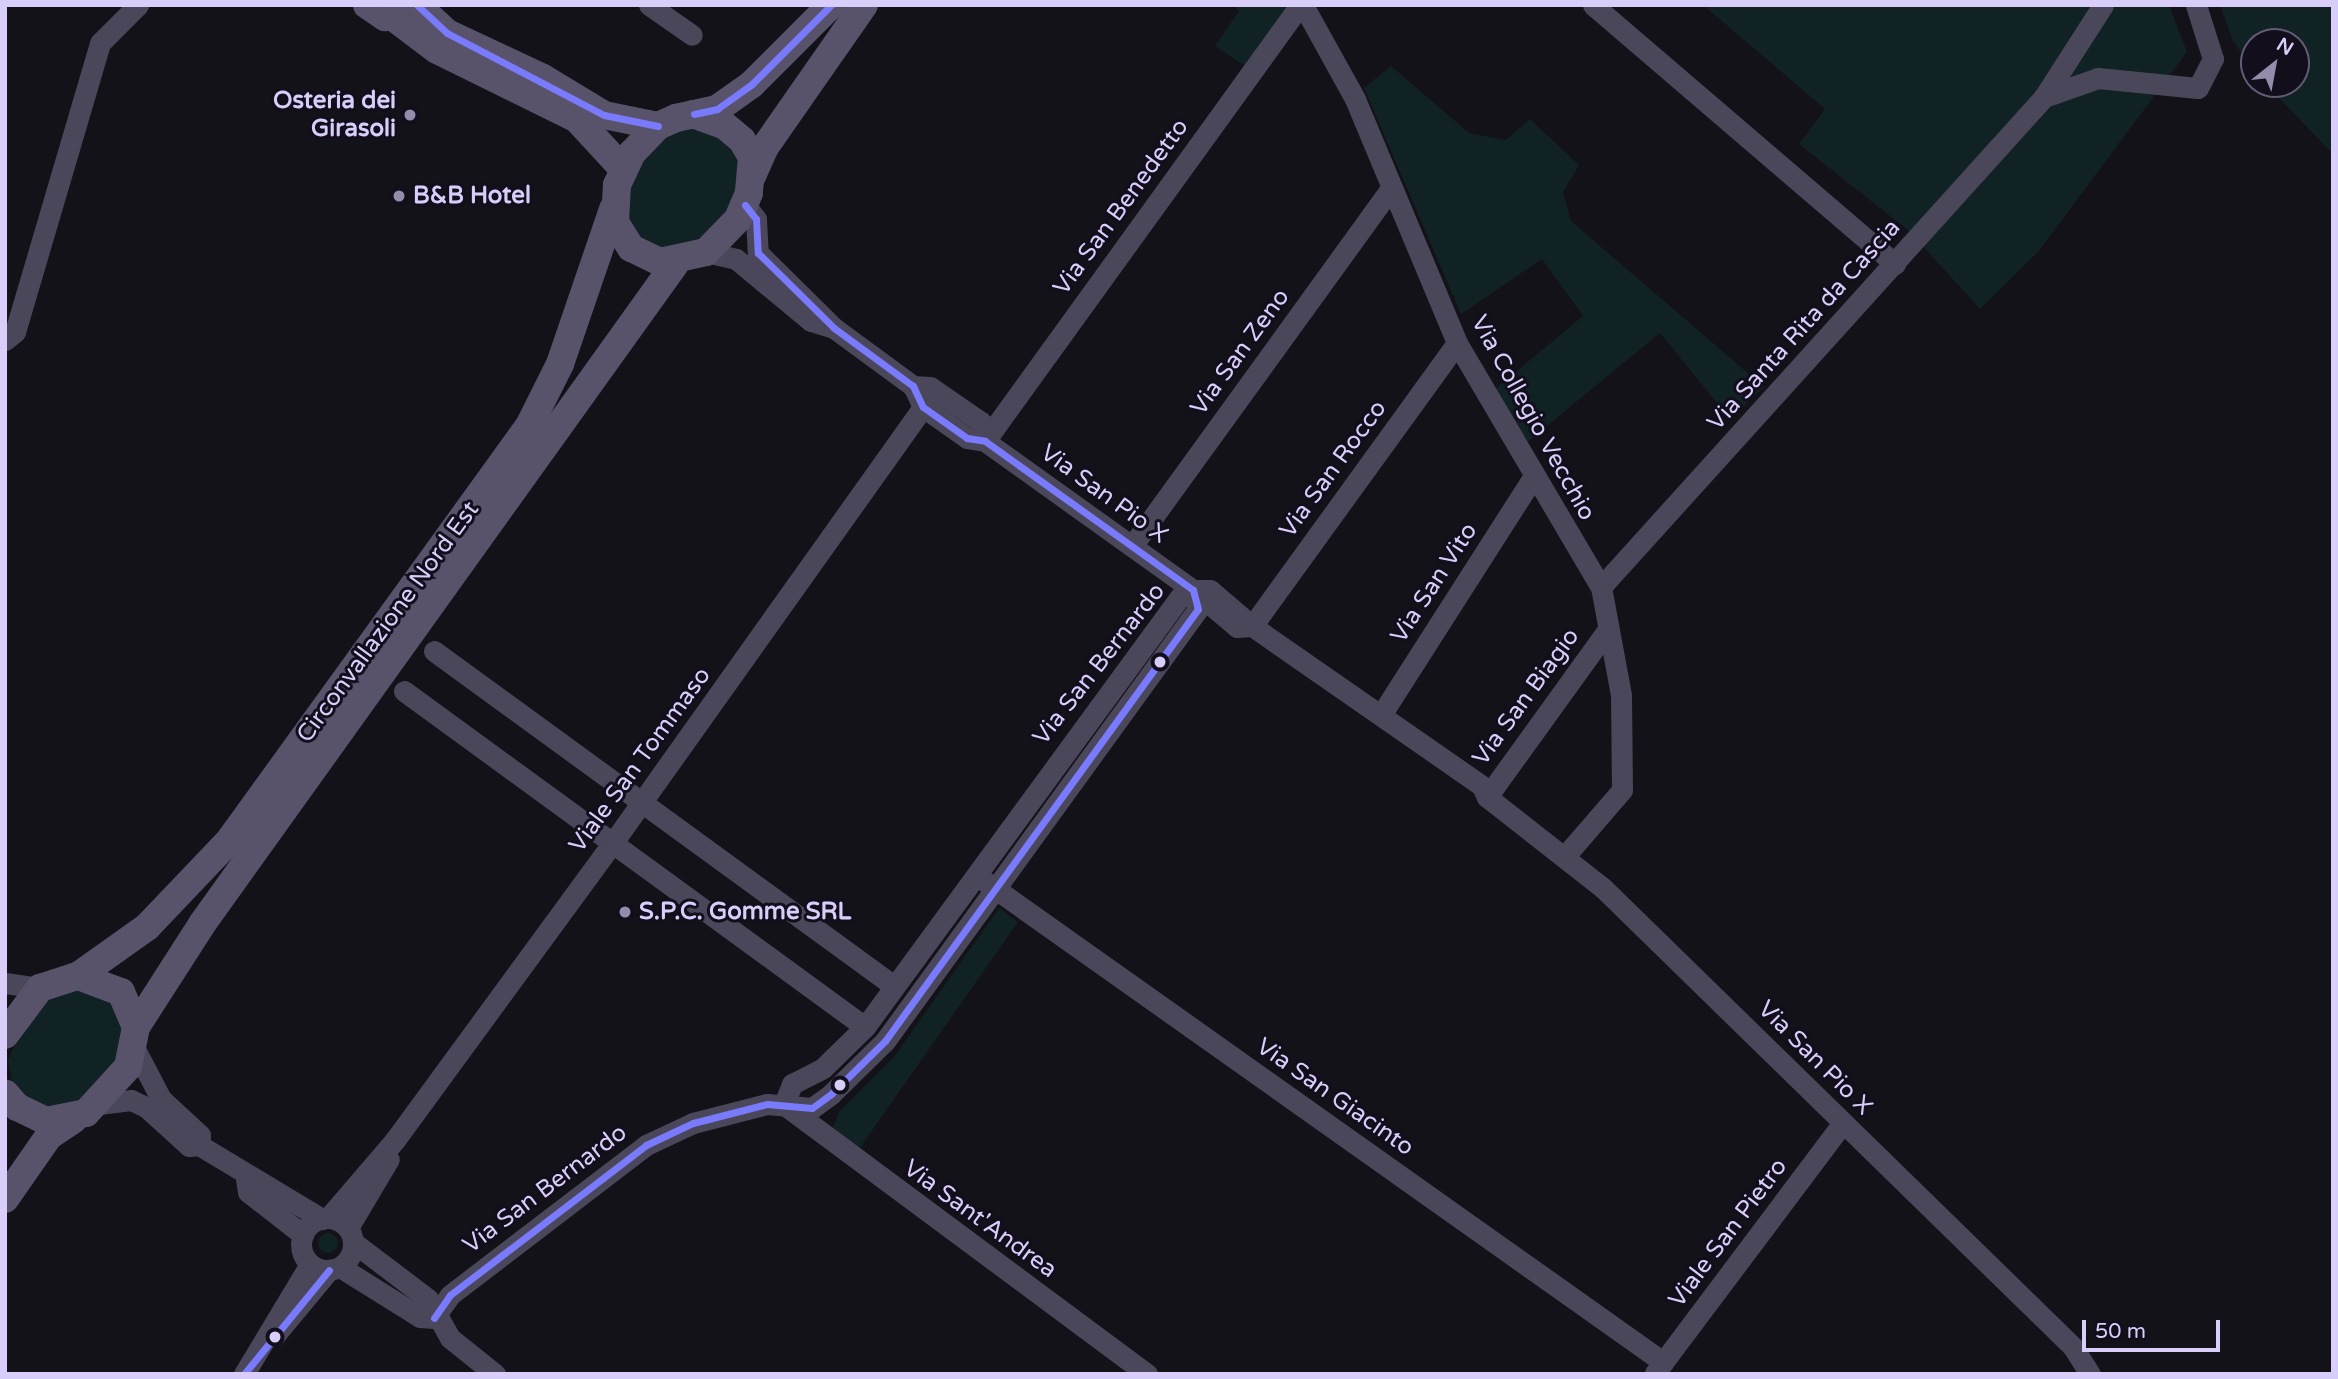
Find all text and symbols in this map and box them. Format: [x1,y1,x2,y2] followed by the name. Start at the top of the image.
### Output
[2240,28,2310,98] north arrow
[2273,33,2297,60] text: N
[273,87,396,143] place label: Osteria dei Girasoli
[402,107,418,123] marker: Osteria dei Girasoli
[1047,113,1195,301] street label: Via San Benedetto
[413,182,531,210] place label: B&B Hotel
[391,188,407,204] marker: B&B Hotel
[1701,213,1907,437] street label: Via Santa Rita da Cascia
[1184,283,1296,421] street label: Via San Zeno
[1465,310,1601,526] street label: Via Collegio Vecchio
[1273,395,1393,543] street label: Via San Rocco
[1035,438,1173,550] street label: Via San Pio X
[291,496,485,748] street label: Circonvallazione Nord Est
[1385,518,1483,648] street label: Via San Vito
[1027,577,1171,751] street label: Via San Bernardo
[1466,623,1586,771] street label: Via San Biagio
[1153,655,1167,669] unlabelled marker
[563,662,717,858] street label: Viale San Tommaso
[639,898,851,926] place label: S.P.C. Gomme SRL
[617,904,633,920] marker: S.P.C. Gomme SRL
[1752,995,1878,1121] street label: Via San Pio X
[1251,1032,1419,1162] street label: Via San Giacinto
[833,1078,847,1092] unlabelled marker
[458,1118,632,1260] street label: Via San Bernardo
[1663,1153,1793,1313] street label: Viale San Pietro
[898,1154,1062,1284] street label: Via Sant'Andrea
[2086,1306,2224,1350] scale bar
[2095,1319,2146,1344] text: 50 m
[268,1330,282,1344] unlabelled marker

